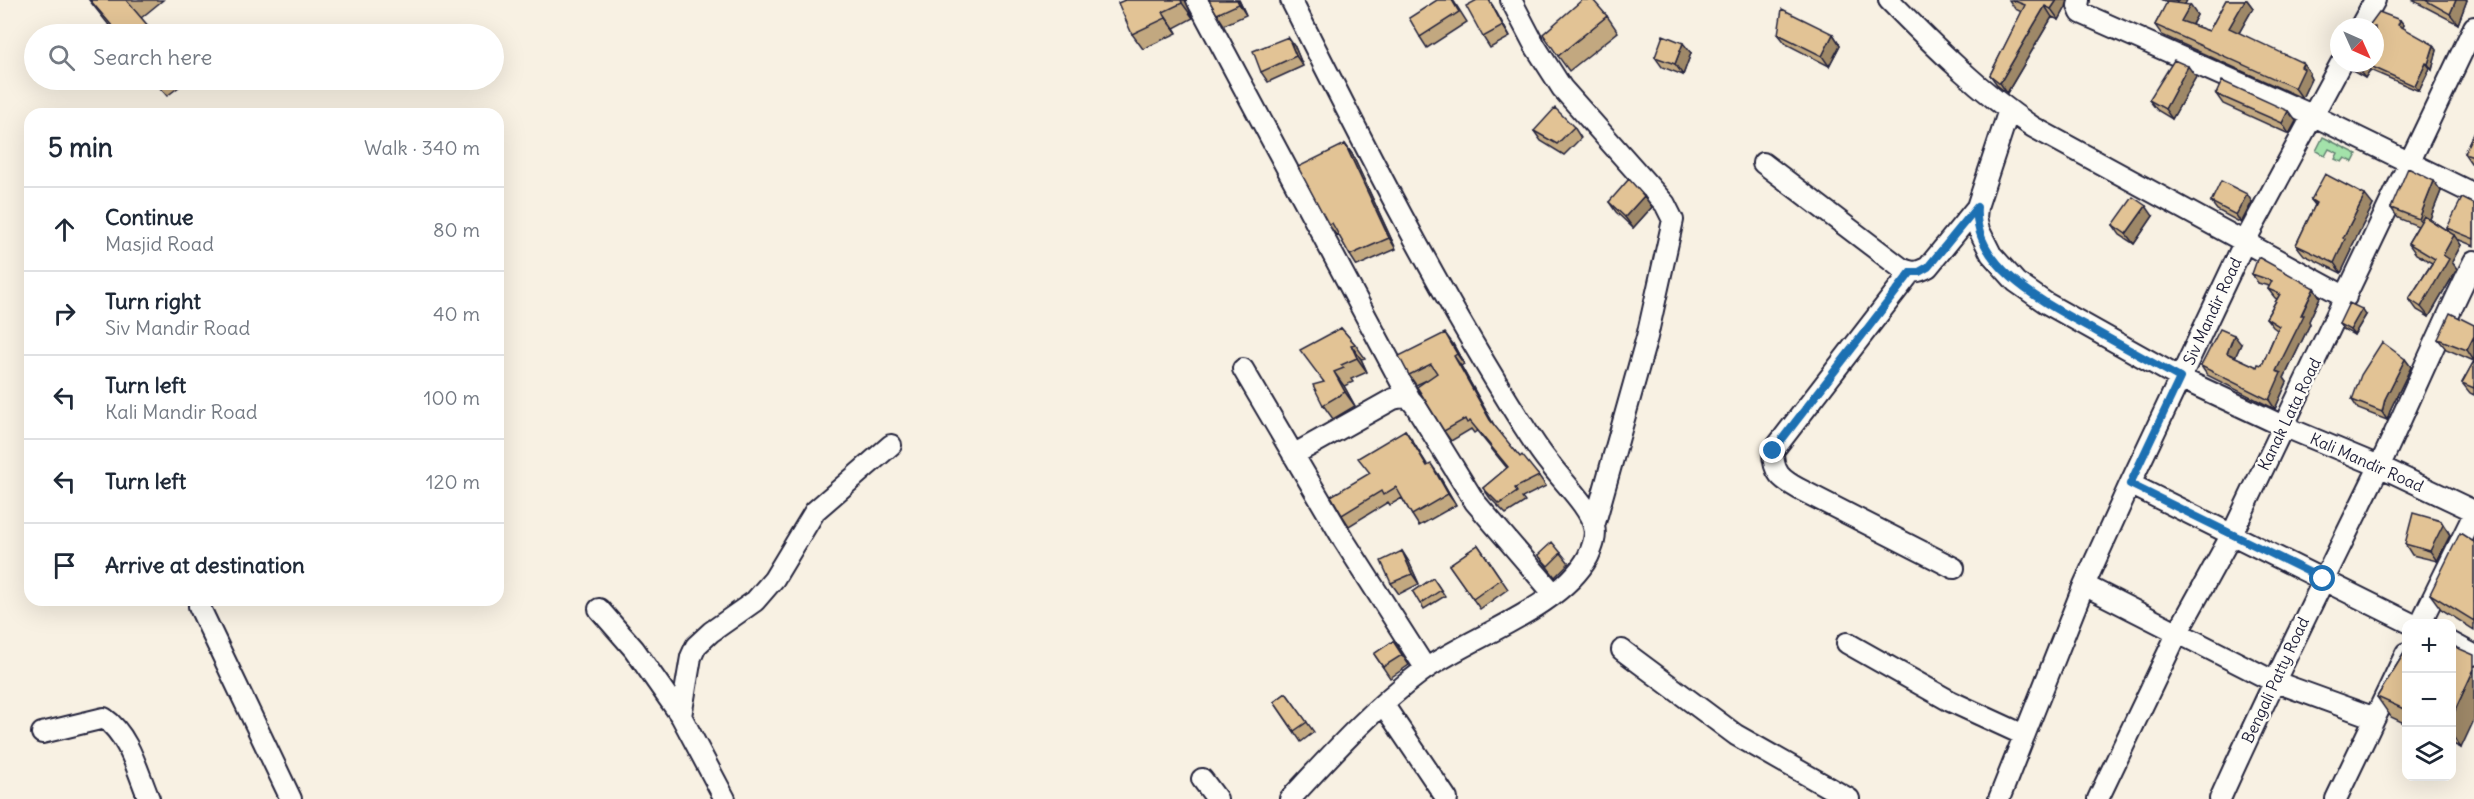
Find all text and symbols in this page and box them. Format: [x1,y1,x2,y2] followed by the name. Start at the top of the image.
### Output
[2330,18,2384,72] north arrow
[24,24,504,90] search box
[45,41,78,74] icon: search
[93,43,212,71] text: Search here
[48,131,113,164] text: 5 min
[364,135,480,160] text: Walk · 340 m
[105,203,194,231] text: Continue
[48,213,81,246] icon: ahead
[433,217,480,242] text: 80 m
[105,231,214,256] text: Masjid Road
[2178,254,2246,368] street label: Siv Mandir Road
[105,287,201,315] text: Turn right
[48,297,81,330] icon: right
[433,301,480,326] text: 40 m
[105,315,250,340] text: Siv Mandir Road
[2253,354,2325,474] street label: Kanak Lata Road
[105,371,186,399] text: Turn left
[48,381,81,414] icon: left
[423,385,480,410] text: 100 m
[105,399,258,424] text: Kali Mandir Road
[2307,428,2427,496] street label: Kali Mandir Road
[1759,437,1785,463] route end
[48,465,81,498] icon: left
[105,467,186,495] text: Turn left
[426,469,480,494] text: 120 m
[48,549,81,582] icon: arrive
[105,551,305,579] text: Arrive at destination
[2309,565,2335,591] route start
[2237,614,2313,746] street label: Bengali Patty Road
[2402,619,2456,781] map controls
[2402,619,2456,673] button: +
[2402,673,2456,727] button: −
[2402,727,2456,781] button: layers

